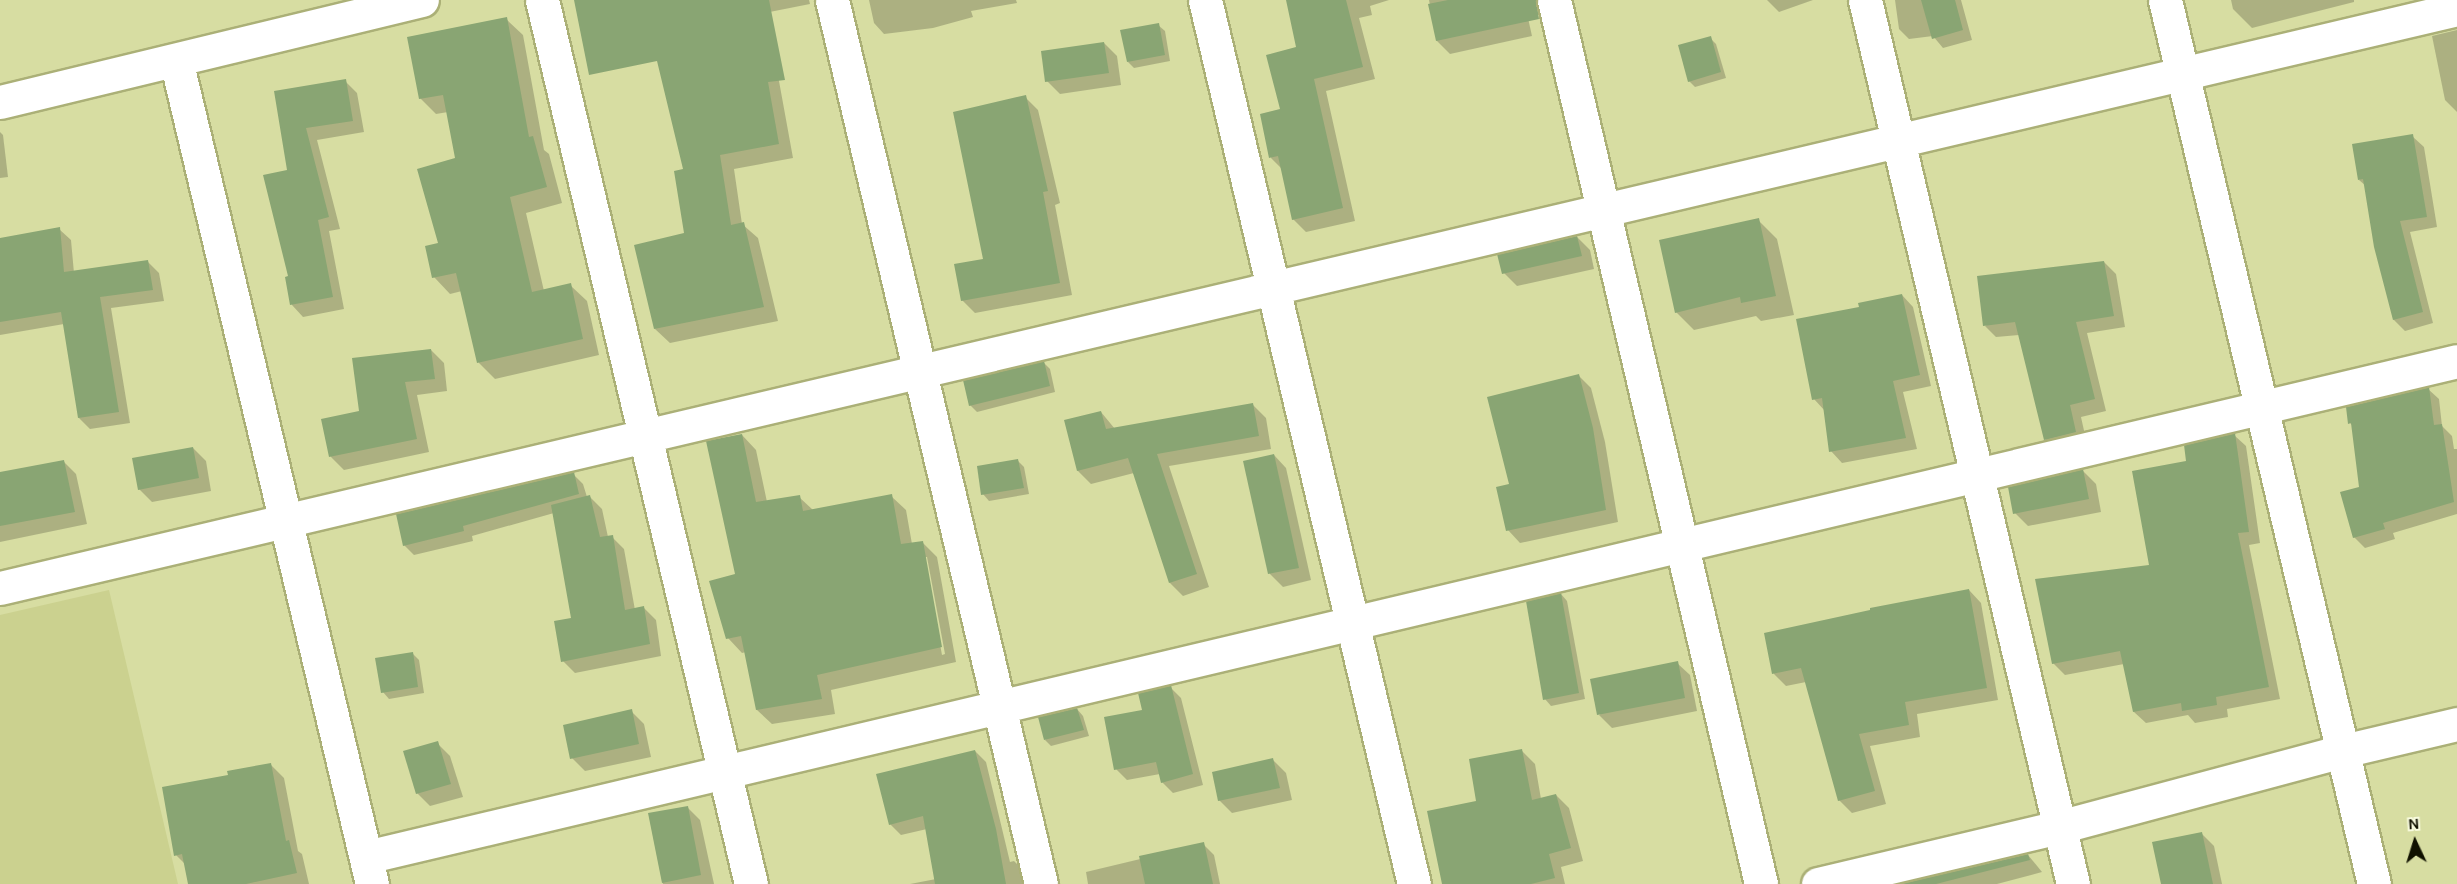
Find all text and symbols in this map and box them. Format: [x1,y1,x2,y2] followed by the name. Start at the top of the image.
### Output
[2385,812,2445,872] north arrow
[2407,814,2420,833] text: N

